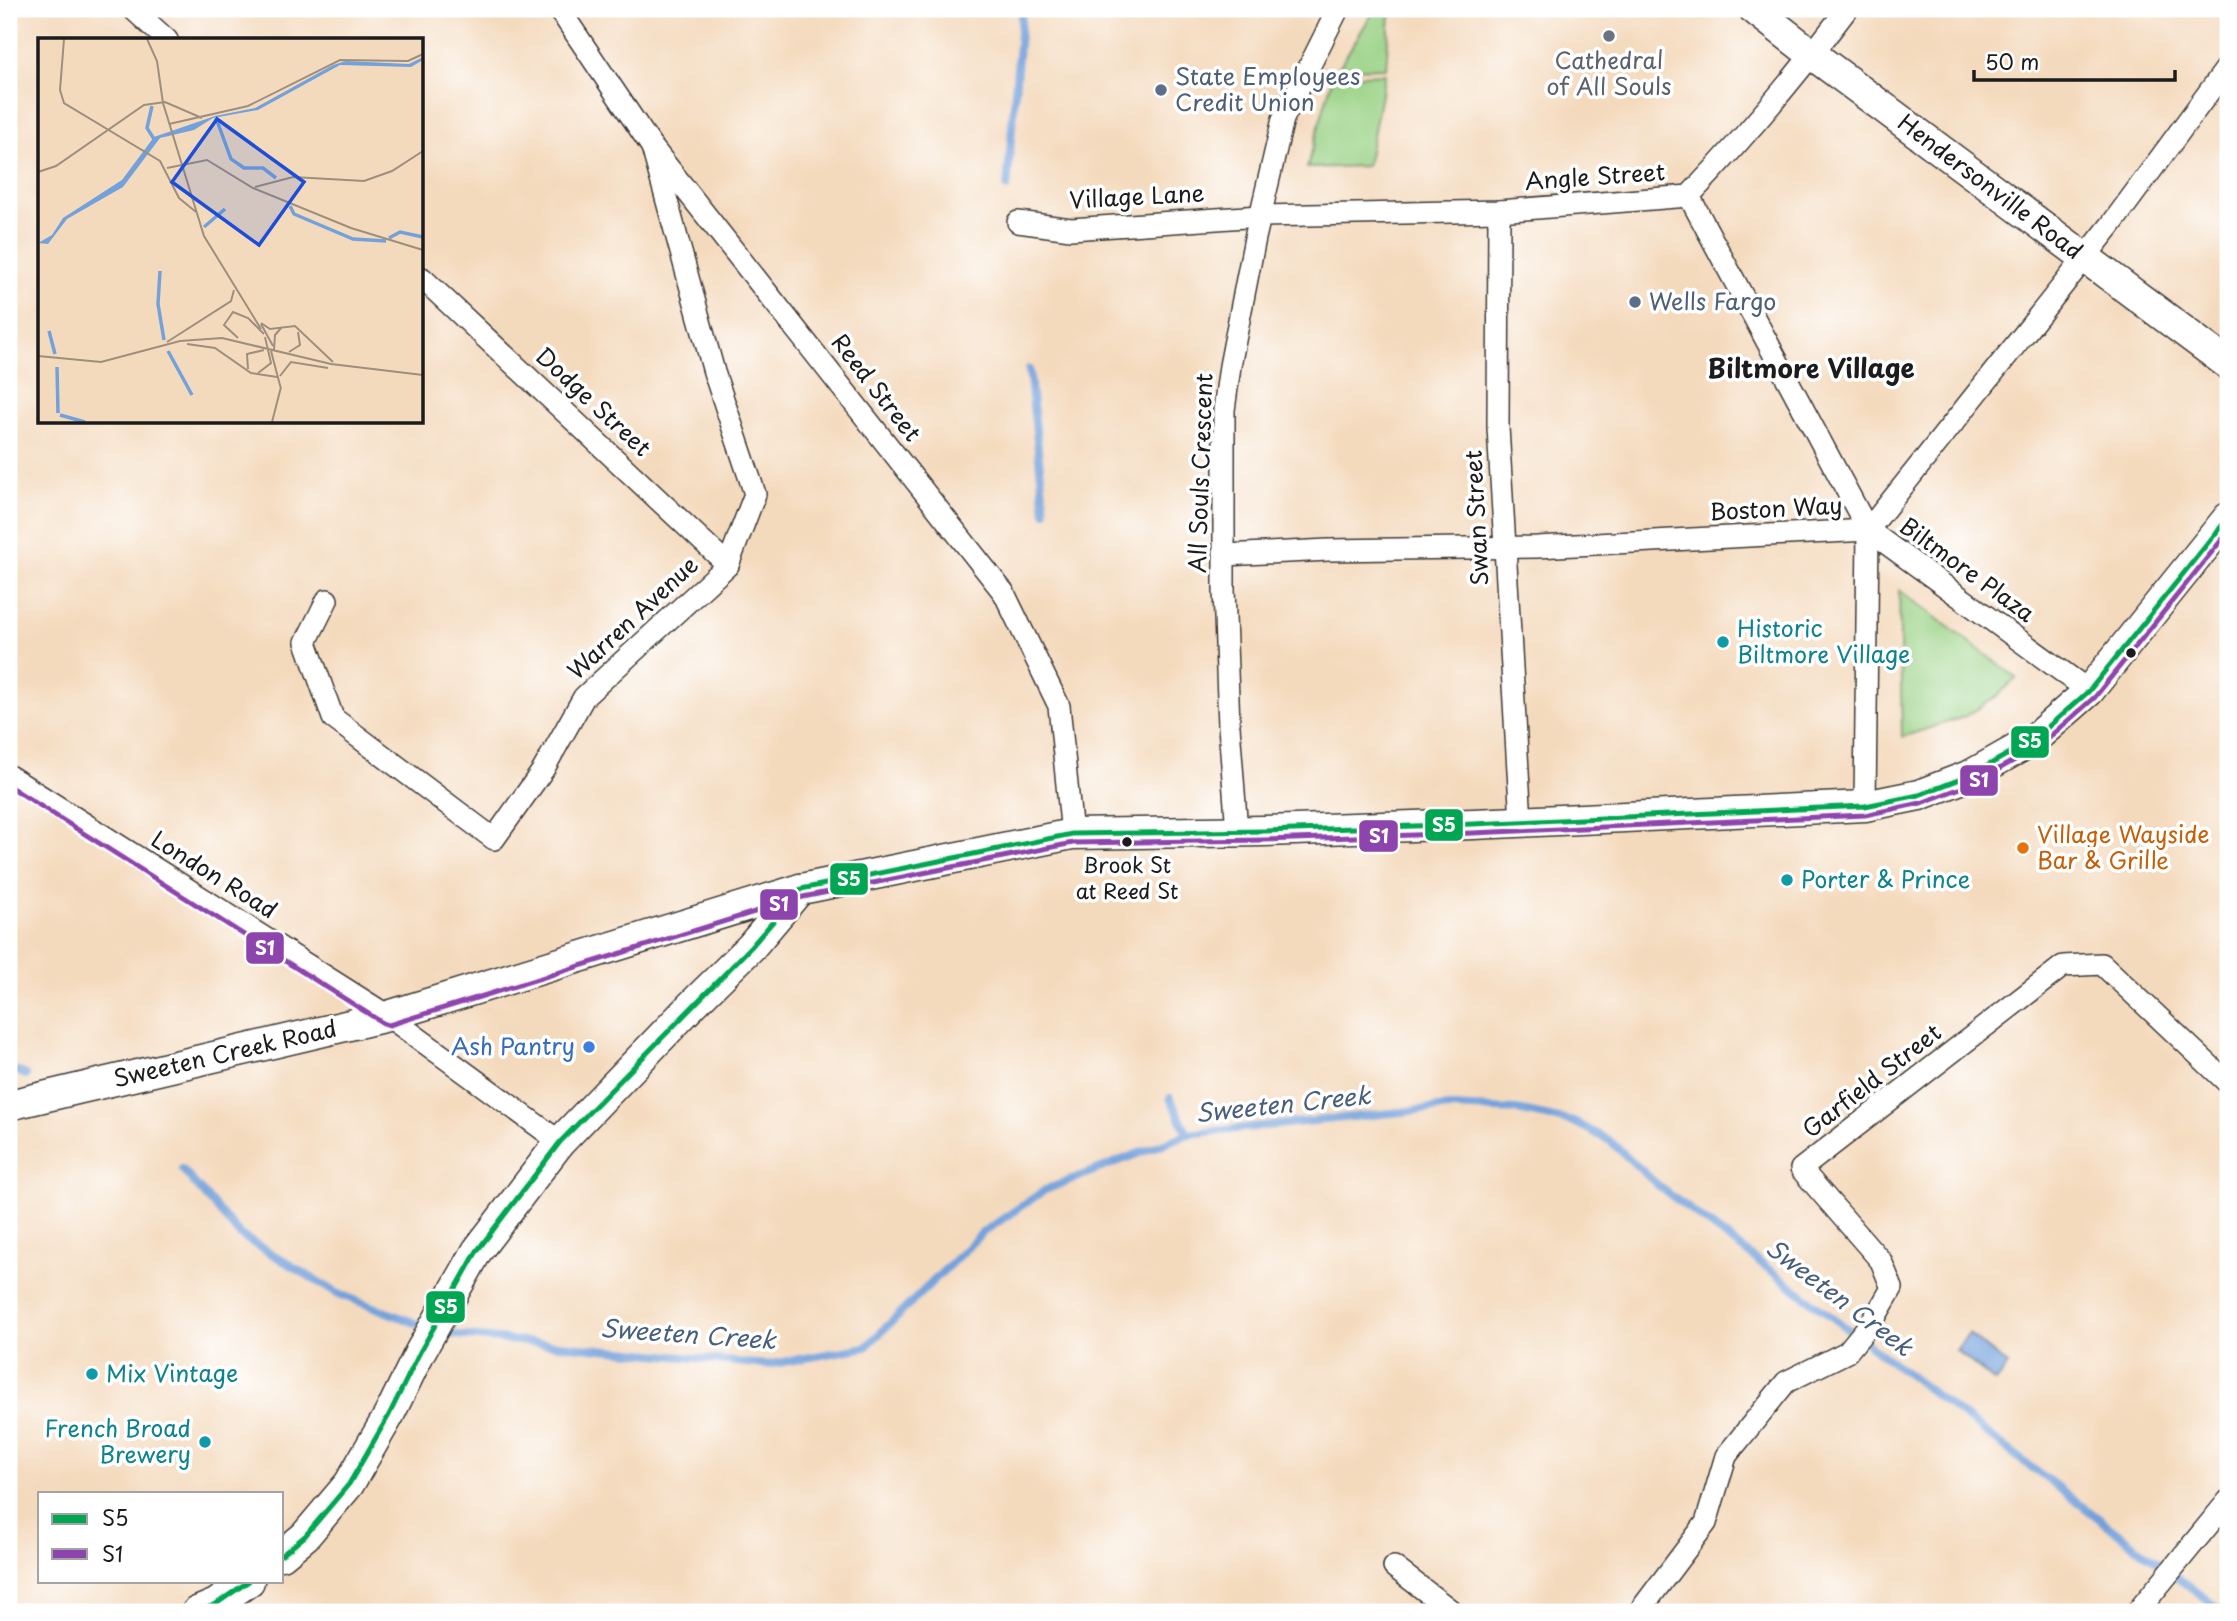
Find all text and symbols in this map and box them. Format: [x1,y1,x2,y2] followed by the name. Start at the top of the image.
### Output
[1601,28,1617,44] marker: Cathedral of All Souls
[38,38,424,424] inset map
[1974,38,2176,82] scale bar
[1547,42,1671,103] place label: Cathedral of All Souls
[1985,45,2039,77] text: 50 m
[1175,58,1361,119] place label: State Employees Credit Union
[1153,82,1169,98] marker: State Employees Credit Union
[1891,104,2091,267] street label: Hendersonville Road
[1524,153,1666,198] street label: Angle Street
[1068,174,1205,217] street label: Village Lane
[1649,283,1776,318] place label: Wells Fargo
[1627,294,1643,310] marker: Wells Fargo
[824,326,930,448] street label: Reed Street
[528,338,660,464] street label: Dodge Street
[1707,348,1915,387] district label: Biltmore Village
[1179,372,1220,573] street label: All Souls Crescent
[1454,449,1497,587] street label: Swan Street
[1709,487,1843,528] street label: Boston Way
[1893,508,2043,630] street label: Biltmore Plaza
[559,547,705,687] street label: Warren Avenue
[1737,610,1910,671] place label: Historic Biltmore Village
[1715,634,1731,650] marker: Historic Biltmore Village
[2124,646,2138,660] unlabelled marker
[2010,725,2050,759] line badge: S5
[2018,726,2042,754] text: S5
[1959,764,1999,797] line badge: S1
[1969,765,1989,793] text: S1
[1424,808,1464,842] line badge: S5
[1432,810,1456,838] text: S5
[2037,816,2210,877] place label: Village Wayside Bar & Grille
[1358,819,1399,853] line badge: S1
[145,821,285,926] street label: London Road
[1369,821,1389,849] text: S1
[1120,835,1134,849] marker: Brook St at Reed St
[2015,840,2031,856] marker: Village Wayside Bar & Grille
[1076,848,1178,906] place label: Brook St at Reed St
[1801,861,1970,896] place label: Porter & Prince
[829,862,869,896] line badge: S5
[837,864,861,892] text: S5
[1779,872,1795,888] marker: Porter & Prince
[759,888,799,921] line badge: S1
[769,889,789,917] text: S1
[245,931,285,965] line badge: S1
[255,933,275,961] text: S1
[109,1010,340,1095] street label: Sweeten Creek Road
[1794,1014,1948,1145] street label: Garfield Street
[451,1028,575,1063] place label: Ash Pantry
[581,1039,597,1055] marker: Ash Pantry
[1194,1076,1373,1130] water label: Sweeten Creek
[1759,1229,1922,1364] water label: Sweeten Creek
[425,1290,466,1324] line badge: S5
[434,1292,458,1320] text: S5
[599,1309,778,1357] water label: Sweeten Creek
[106,1355,238,1390] place label: Mix Vintage
[84,1366,100,1382] marker: Mix Vintage
[44,1410,191,1471] place label: French Broad Brewery
[197,1434,213,1450] marker: French Broad Brewery
[38,1492,284,1582] legend
[102,1501,129,1533] text: S5
[102,1537,123,1569] text: S1

